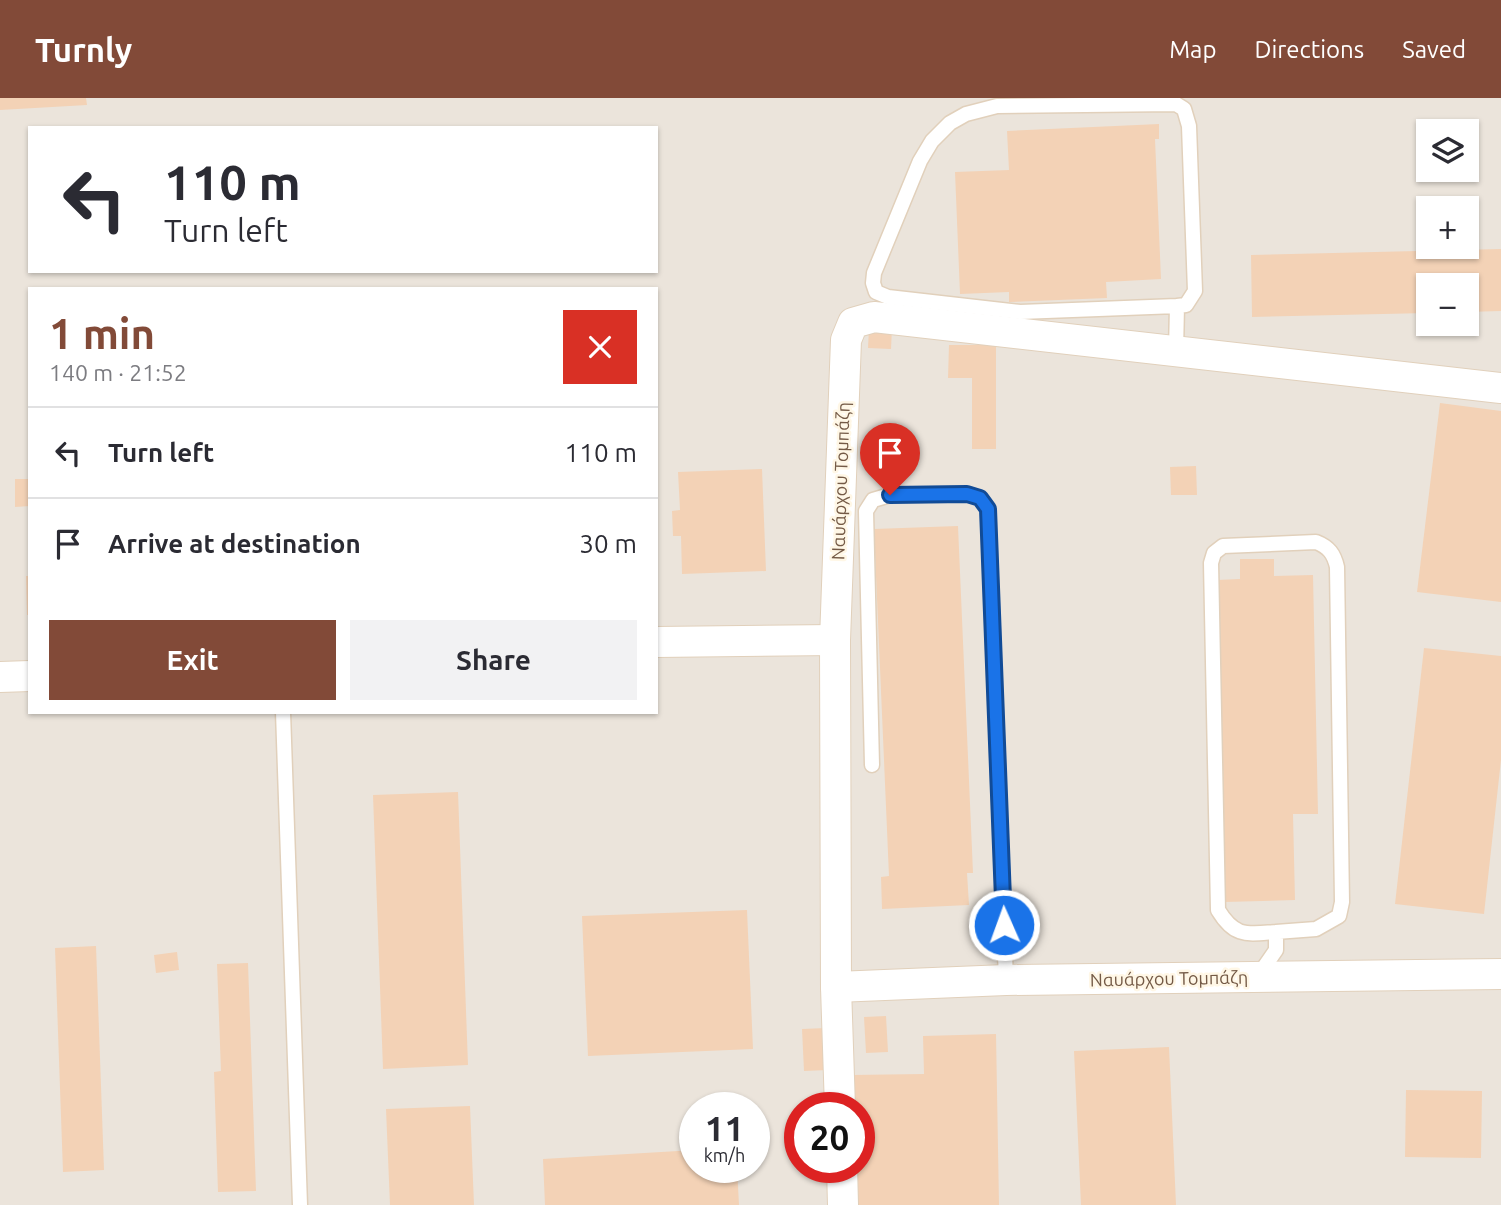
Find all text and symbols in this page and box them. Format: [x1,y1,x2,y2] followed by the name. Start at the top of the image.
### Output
[35,31,132,68] text: Turnly
[1169,36,1216,63] text: Map
[1254,36,1364,63] text: Directions
[1402,36,1466,63] text: Saved
[1416,119,1479,336] map controls
[1416,119,1479,182] button: layers
[49,154,140,245] icon: left
[164,154,301,209] text: 110 m
[1416,196,1479,259] button: +
[164,212,288,248] text: Turn left
[1416,273,1479,336] button: −
[49,310,155,357] text: 1 min
[563,310,637,384] button: close
[49,360,187,385] text: 140 m · 21:52
[827,402,854,560] street label: Ναυάρχου Τομπάζη
[860,423,920,495] pin
[49,434,87,472] icon: left
[871,434,909,472] icon: arrive
[108,438,214,467] text: Turn left
[565,438,637,467] text: 110 m
[49,525,87,563] icon: arrive
[108,529,361,558] text: Arrive at destination
[579,529,637,558] text: 30 m
[49,620,336,700] button: Exit
[350,620,637,700] button: Share
[967,888,1041,962] position arrow
[1090,967,1248,990] street label: Ναυάρχου Τομπάζη
[784,1092,875,1183] speed limit sign: 20
[705,1108,744,1148] text: 11
[704,1145,745,1165] text: km/h

